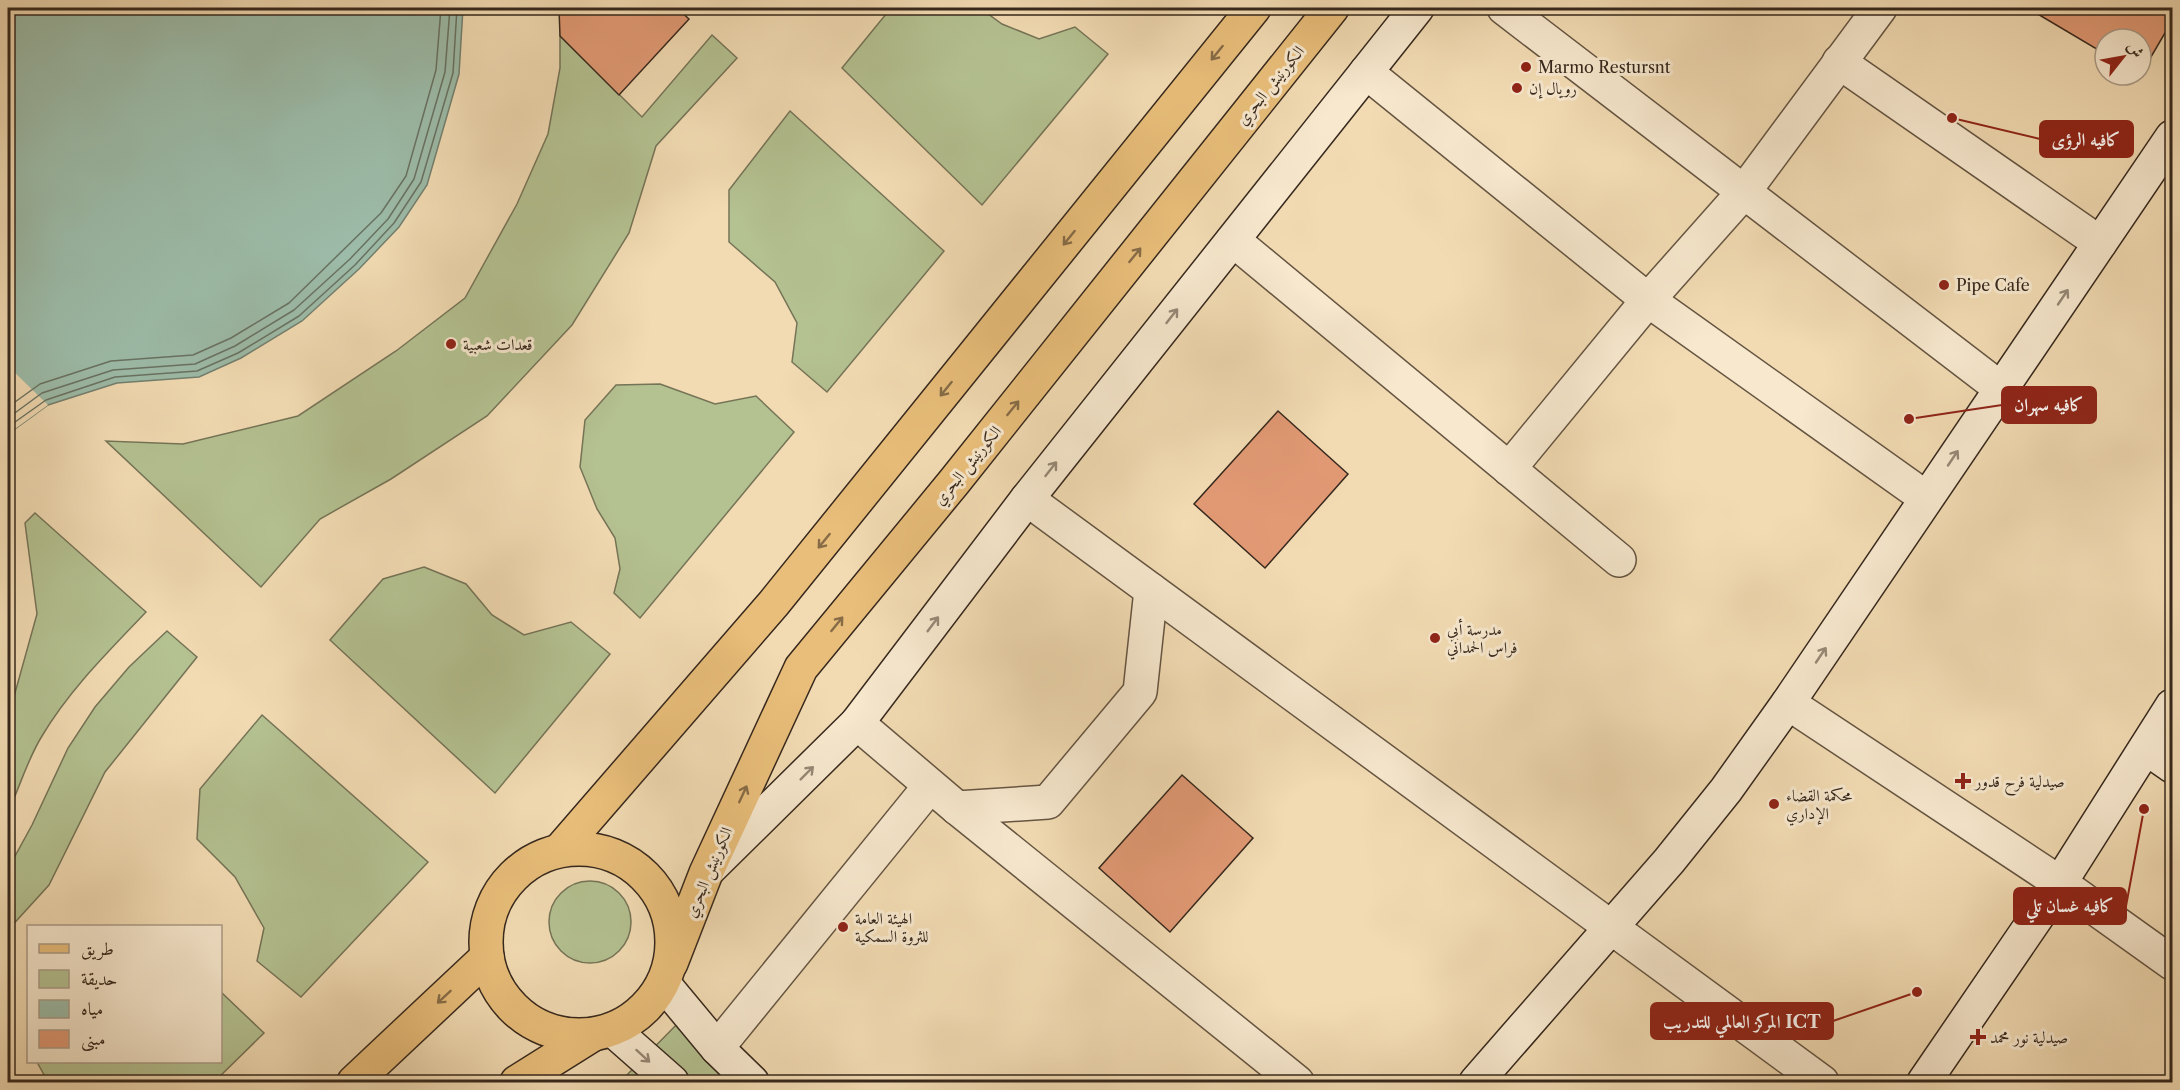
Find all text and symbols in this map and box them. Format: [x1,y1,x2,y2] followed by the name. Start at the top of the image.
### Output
[2093,27,2153,87] north arrow
[2123,37,2149,61] text: ش
[1232,41,1310,131] street label: الكورنيش البحري
[1211,45,1224,61] one-way arrow
[1538,57,1671,77] place label: Marmo Restursnt
[1519,60,1533,74] marker: Marmo Restursnt
[1529,78,1577,99] place label: رويال إن
[1510,81,1524,95] marker: رويال إن
[2040,121,2133,157] callout: كافيه الرؤى
[2052,129,2120,151] text: كافيه الرؤى
[1062,229,1075,245] one-way arrow
[1128,248,1141,264] one-way arrow
[1956,275,2030,295] place label: Pipe Cafe
[1937,278,1951,292] marker: Pipe Cafe
[2057,289,2069,306] one-way arrow
[1166,308,1179,324] one-way arrow
[463,334,532,354] place label: قعدات شعبية
[444,337,458,351] marker: قعدات شعبية
[939,381,953,396] one-way arrow
[2002,387,2096,423] callout: كافيه سهران
[2014,394,2084,417] text: كافيه سهران
[1007,400,1020,416] one-way arrow
[929,421,1007,511] street label: الكورنيش البحري
[1947,451,1959,467] one-way arrow
[1045,461,1058,477] one-way arrow
[817,533,830,549] one-way arrow
[926,616,939,632] one-way arrow
[831,617,844,633] one-way arrow
[1447,618,1517,660] place label: مدرسة أبي فراس الحمداني
[1428,631,1442,645] marker: مدرسة أبي فراس الحمداني
[1815,647,1827,664] one-way arrow
[800,765,815,780] one-way arrow
[1973,771,2065,796] place label: صيدلية فرح قدور
[1956,774,1970,788] marker: صيدلية فرح قدور
[737,785,749,803] one-way arrow
[1786,785,1852,826] place label: محكمة القضاء الإداري
[1767,797,1781,811] marker: محكمة القضاء الإداري
[680,824,739,921] street label: الكورنيش البحري
[2014,888,2126,924] callout: كافيه غسان تلي
[2025,895,2114,924] text: كافيه غسان تلي
[855,908,929,946] place label: الهيئة العامة للثروة السمكية
[836,920,850,934] marker: الهيئة العامة للثروة السمكية
[27,925,222,1063] legend
[81,938,114,961] text: طريق
[81,968,117,990] text: حديقة
[437,990,452,1004] one-way arrow
[81,998,103,1020] text: مياه
[1651,1003,1833,1039] callout: المركز العالمي للتدريب ICT
[1663,1011,1821,1039] text: المركز العالمي للتدريب ICT
[1990,1027,2068,1048] place label: صيدلية نور محمد
[81,1028,106,1052] text: مبنى
[1971,1030,1985,1044] marker: صيدلية نور محمد
[635,1049,650,1063] one-way arrow

